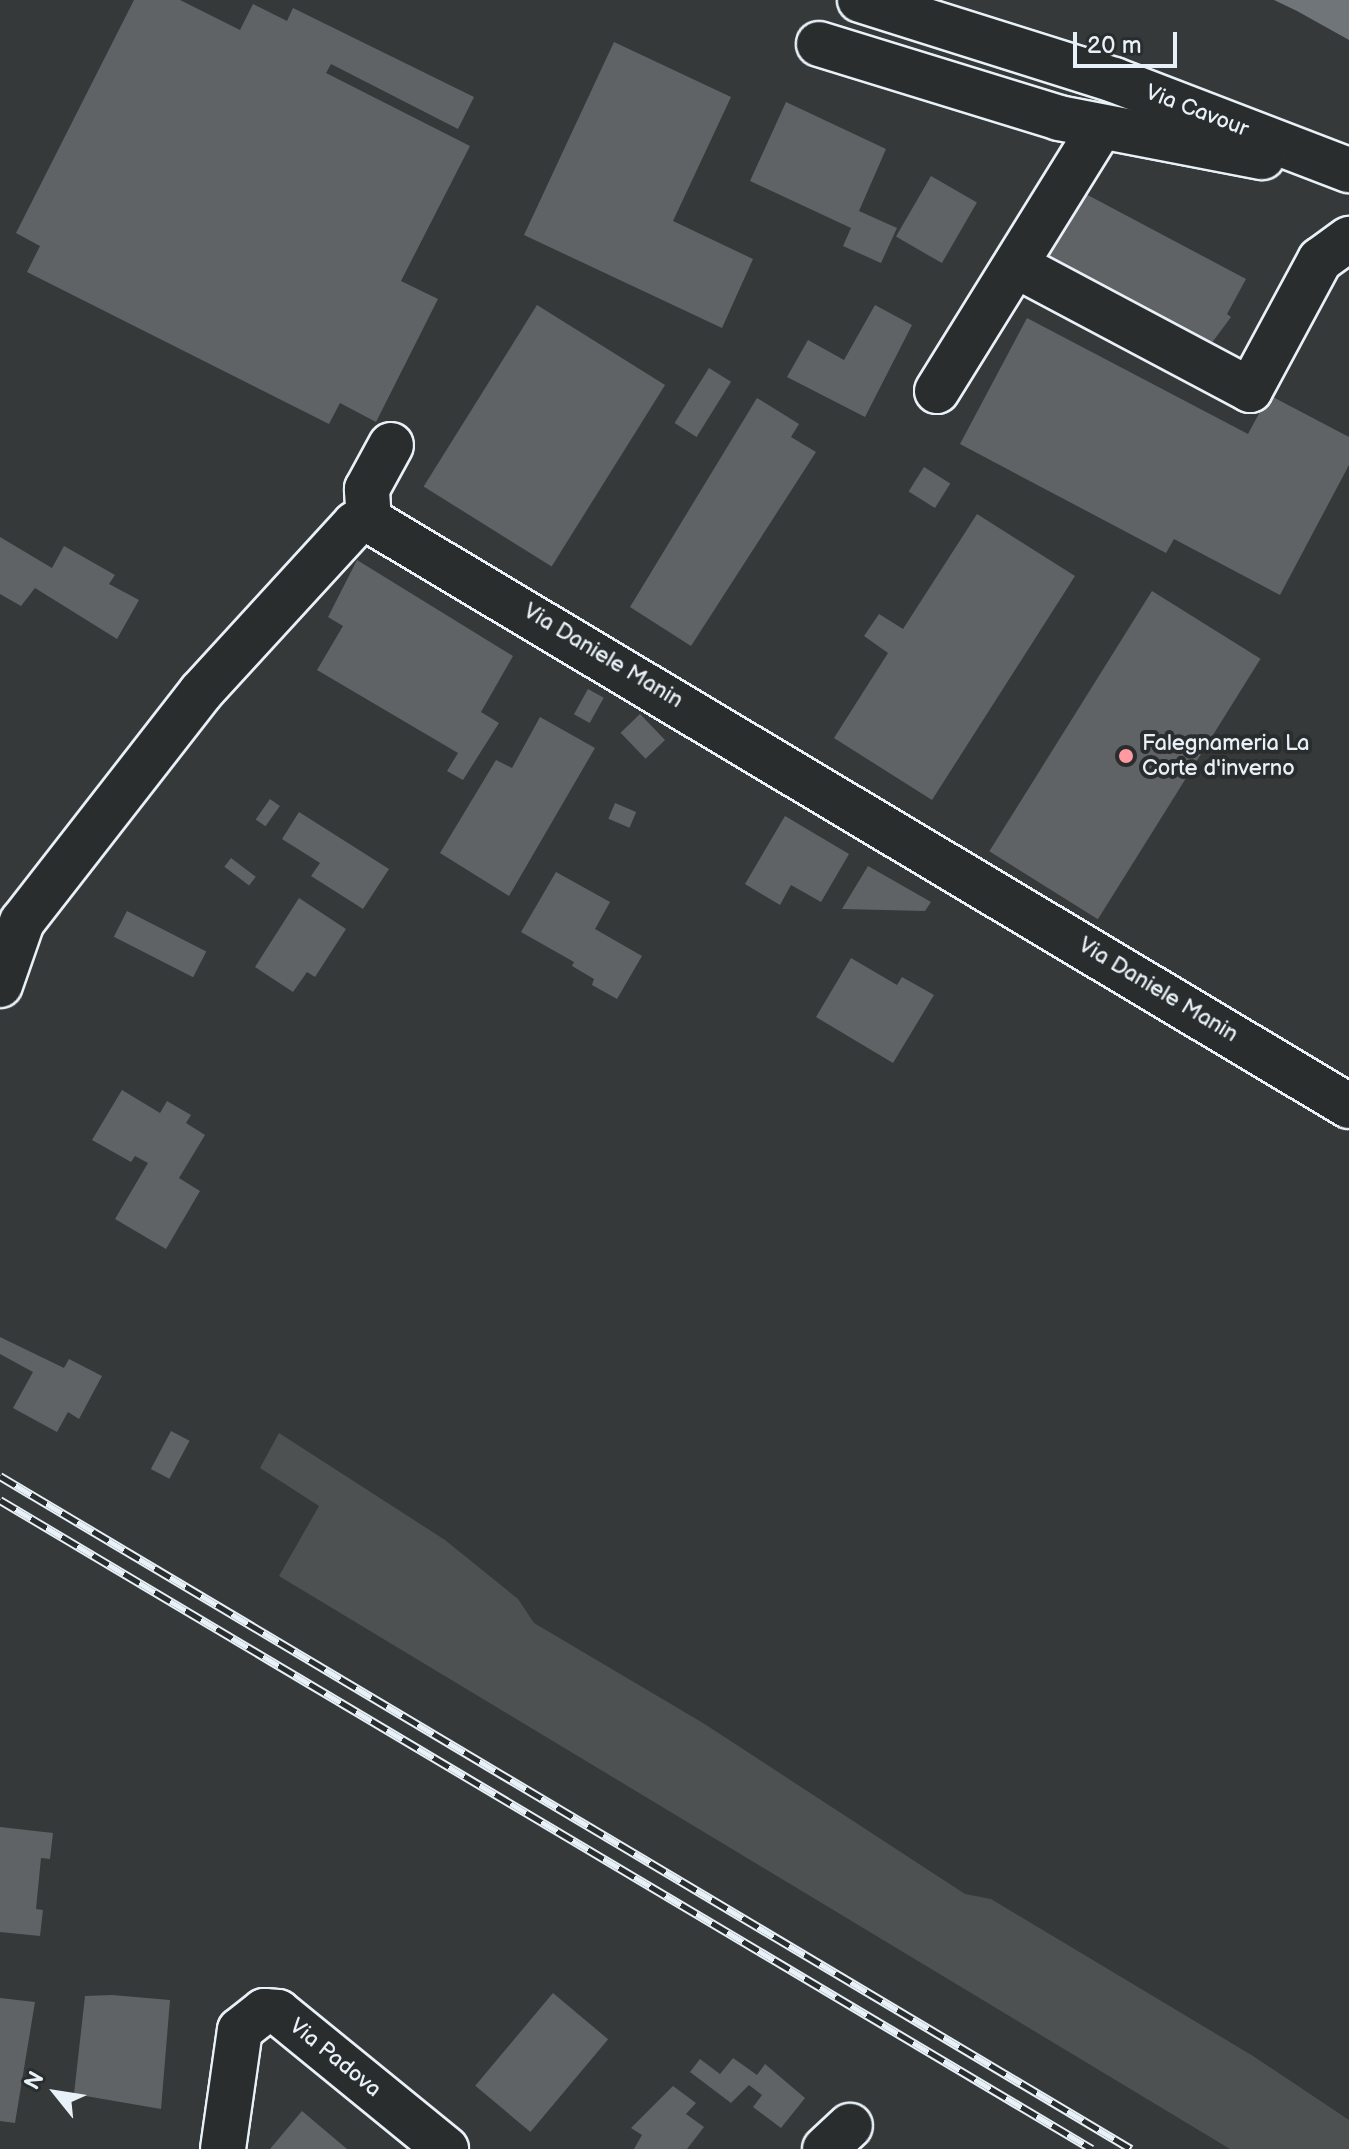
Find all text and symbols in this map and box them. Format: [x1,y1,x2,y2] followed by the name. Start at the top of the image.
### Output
[1077,16,1181,66] scale bar
[1087,31,1142,60] text: 20 m
[1142,79,1252,143] street label: Via Cavour
[519,598,687,714] street label: Via Daniele Manin
[1142,730,1309,782] place label: Falegnameria La Corte d'inverno
[1117,747,1135,765] marker: Falegnameria La Corte d'inverno
[1074,932,1242,1048] street label: Via Daniele Manin
[284,2013,386,2103] street label: Via Padova
[16,2053,96,2133] north arrow
[19,2067,51,2095] text: N

